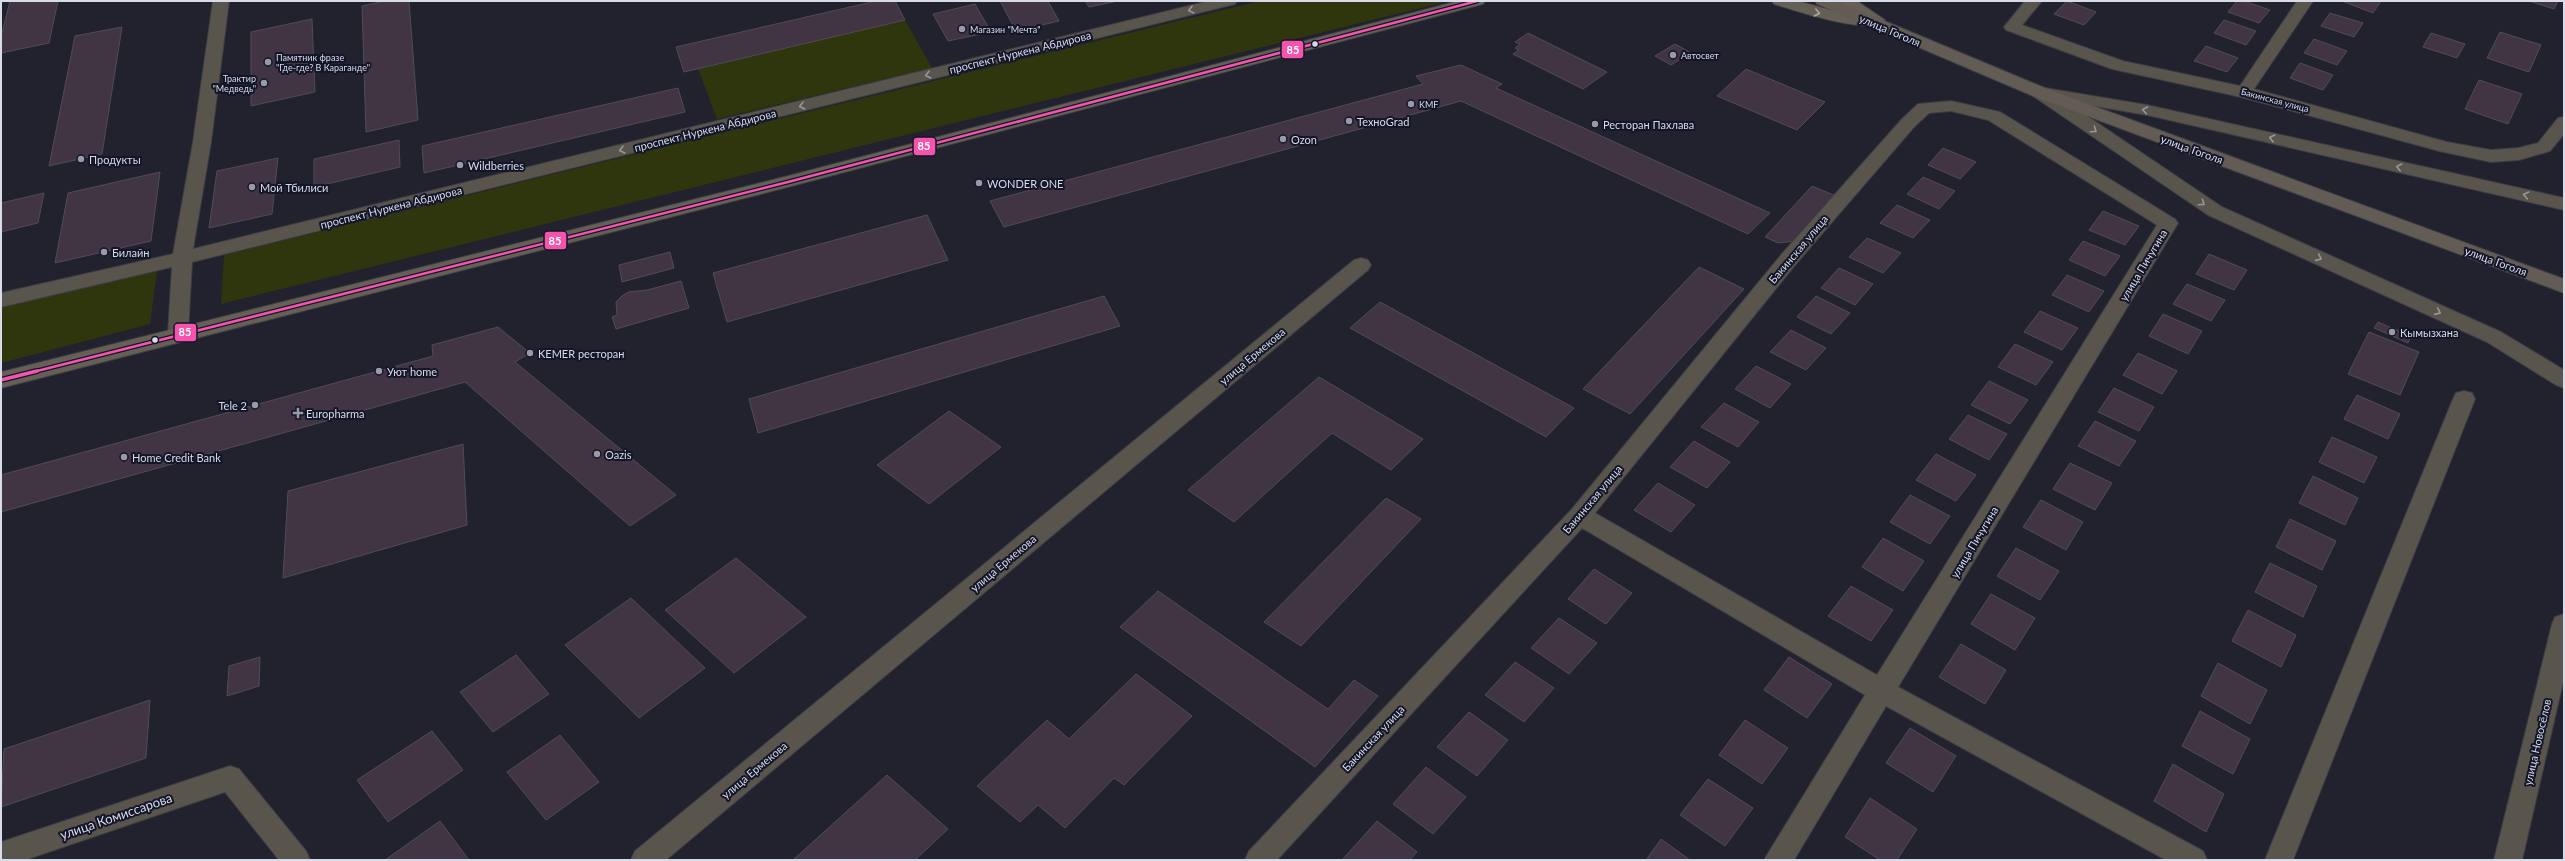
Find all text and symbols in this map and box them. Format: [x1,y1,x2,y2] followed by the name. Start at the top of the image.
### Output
[1187,6,1194,14] one-way arrow
[1814,8,1821,16] one-way arrow
[1857,11,1923,49] street label: улица Гоголя
[957,24,967,34] marker: Магазин "Мечта"
[970,24,1041,35] place label: Магазин "Мечта"
[948,28,1092,76] street label: проспект Нуркена Абдирова
[1310,39,1320,49] unlabelled marker
[1281,40,1304,59] line badge: 85
[1287,43,1299,56] text: 85
[1668,50,1678,60] marker: Автосвет
[1681,50,1719,61] place label: Автосвет
[276,52,370,73] place label: Памятник фразе "Где-где? В Караганде"
[263,57,273,67] marker: Памятник фразе "Где-где? В Караганде"
[925,70,932,78] one-way arrow
[212,73,256,94] place label: Трактир "Медведь"
[259,78,269,88] marker: Трактир "Медведь"
[2240,86,2310,114] street label: Бакинская улица
[1406,99,1416,109] marker: KMF
[1419,99,1438,110] place label: KMF
[799,101,805,109] one-way arrow
[633,106,777,154] street label: проспект Нуркена Абдирова
[2142,107,2149,115] one-way arrow
[1357,115,1409,128] place label: ТехноGrad
[1344,116,1354,126] marker: ТехноGrad
[1603,118,1694,131] place label: Ресторан Пахлава
[1590,119,1600,129] marker: Ресторан Пахлава
[2090,125,2097,132] one-way arrow
[2159,132,2225,166] street label: улица Гоголя
[1291,133,1317,146] place label: Ozon
[1278,134,1288,144] marker: Ozon
[2269,135,2275,143] one-way arrow
[913,137,936,156] line badge: 85
[918,139,930,152] text: 85
[618,146,625,154] one-way arrow
[89,153,141,166] place label: Продукты
[76,154,86,164] marker: Продукты
[468,159,524,172] place label: Wildberries
[455,160,465,170] marker: Wildberries
[2396,163,2402,171] one-way arrow
[987,177,1063,190] place label: WONDER ONE
[974,178,984,188] marker: WONDER ONE
[260,181,328,194] place label: Мой Тбилиси
[247,182,257,192] marker: Мой Тбилиси
[319,183,463,231] street label: проспект Нуркена Абдирова
[2523,192,2529,200] one-way arrow
[2198,198,2205,205] one-way arrow
[1766,212,1830,286] street label: Бакинская улица
[2117,227,2169,303] street label: улица Пичугина
[544,231,567,250] line badge: 85
[549,234,561,247] text: 85
[2463,244,2529,278] street label: улица Гоголя
[112,246,149,259] place label: Билайн
[99,247,109,257] marker: Билайн
[2315,253,2323,261] one-way arrow
[2433,307,2441,315] one-way arrow
[174,323,197,342] line badge: 85
[179,325,191,338] text: 85
[1217,325,1287,387] street label: улица Ермекова
[2400,326,2458,339] place label: Кымызхана
[2387,327,2397,337] marker: Кымызхана
[150,335,160,345] unlabelled marker
[538,347,625,360] place label: KEMER ресторан
[525,348,535,358] marker: KEMER ресторан
[387,365,437,378] place label: Уют home
[374,366,384,376] marker: Уют home
[218,399,247,412] place label: Tele 2
[250,400,260,410] marker: Tele 2
[306,407,365,420] place label: Europharma
[293,408,303,418] marker: Europharma
[605,448,632,461] place label: Oazis
[592,449,602,459] marker: Oazis
[132,451,221,464] place label: Home Credit Bank
[119,452,129,462] marker: Home Credit Bank
[1560,462,1624,536] street label: Бакинская улица
[1948,504,2000,580] street label: улица Пичугина
[968,532,1038,594] street label: улица Ермекова
[2521,698,2553,786] street label: улица Новосёлов
[1339,702,1407,774] street label: Бакинская улица
[719,739,789,801] street label: улица Ермекова
[58,789,174,843] street label: улица Комиссарова

